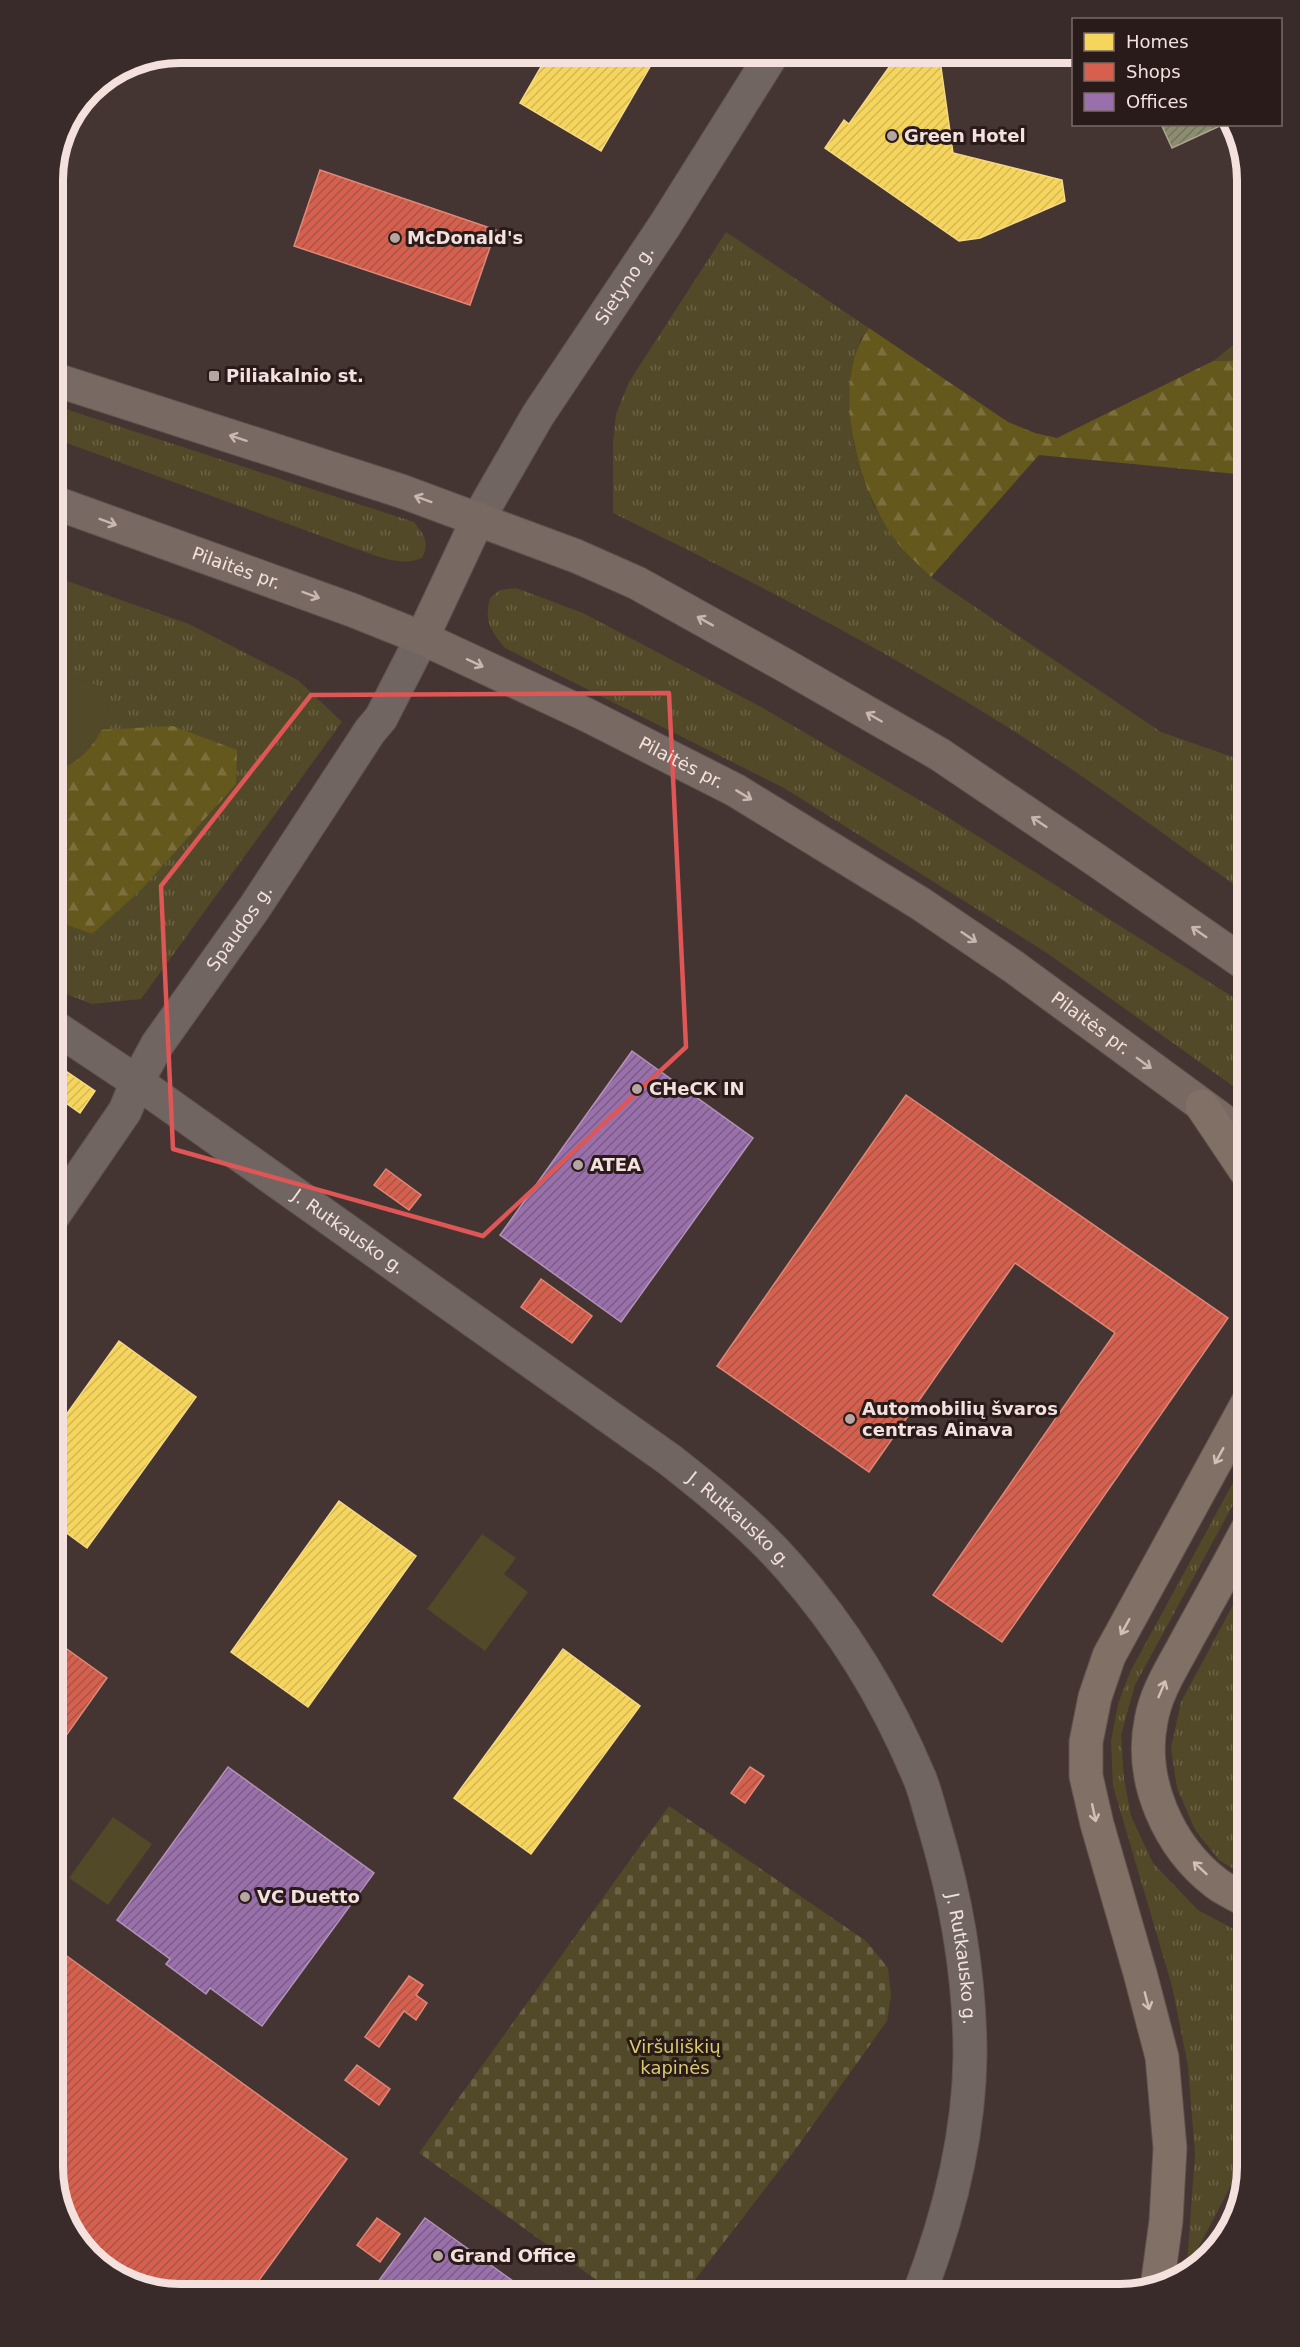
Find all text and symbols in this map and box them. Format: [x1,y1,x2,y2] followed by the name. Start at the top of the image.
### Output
[1072,18,1282,126] legend
[1126,31,1189,52] text: Homes
[1126,61,1181,82] text: Shops
[1126,91,1188,112] text: Offices
[904,125,1026,146] place label: Green Hotel
[885,129,899,143] marker: Green Hotel
[407,227,523,248] place label: McDonald's
[388,231,402,245] marker: McDonald's
[590,242,658,329] street label: Sietyno g.
[226,365,364,386] place label: Piliakalnio st.
[207,369,221,383] marker: Piliakalnio st.
[229,432,248,443] one-way arrow
[414,493,433,504] one-way arrow
[98,517,117,528] one-way arrow
[189,542,284,593] street label: Pilaitės pr.
[301,590,320,601] one-way arrow
[697,615,714,627] one-way arrow
[465,657,483,669] one-way arrow
[866,711,883,723] one-way arrow
[635,732,728,793] street label: Pilaitės pr.
[735,789,752,801] one-way arrow
[1031,815,1048,827] one-way arrow
[202,881,277,975] street label: Spaudos g.
[1192,926,1208,938] one-way arrow
[961,931,977,943] one-way arrow
[1047,987,1135,1059] street label: Pilaitės pr.
[1136,1057,1152,1069] one-way arrow
[649,1078,745,1099] place label: CHeCK IN
[630,1082,644,1096] marker: CHeCK IN
[590,1154,641,1175] place label: ATEA
[571,1158,585,1172] marker: ATEA
[288,1184,409,1278] street label: J. Rutkausko g.
[862,1398,1058,1440] place label: Automobilių švaros centras Ainava
[843,1412,857,1426] marker: Automobilių švaros centras Ainava
[1213,1447,1225,1464] one-way arrow
[683,1466,796,1572] street label: J. Rutkausko g.
[1119,1617,1130,1635] one-way arrow
[1157,1681,1168,1699] one-way arrow
[1089,1803,1100,1823] one-way arrow
[1192,1861,1207,1875] one-way arrow
[257,1886,360,1907] place label: VC Duetto
[238,1890,252,1904] marker: VC Duetto
[942,1890,980,2025] street label: J. Rutkausko g.
[1142,1991,1154,2010] one-way arrow
[629,2036,721,2078] park label: Viršuliškių kapinės
[450,2245,576,2266] place label: Grand Office
[431,2249,445,2263] marker: Grand Office

